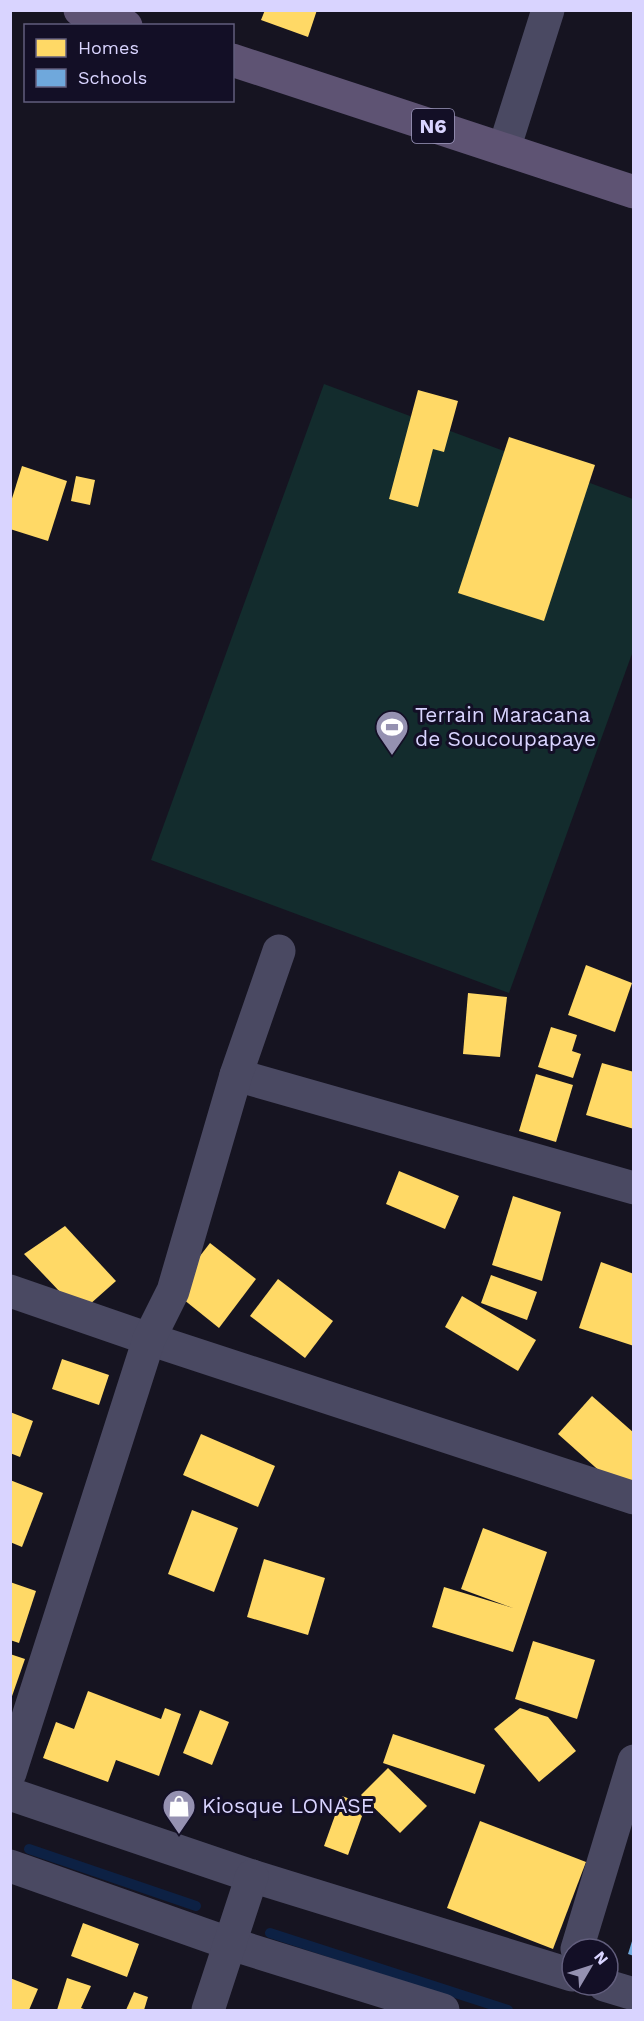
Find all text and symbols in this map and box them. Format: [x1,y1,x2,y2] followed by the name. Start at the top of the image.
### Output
[24,24,234,102] legend
[78,37,139,58] text: Homes
[78,67,147,88] text: Schools
[412,109,454,143] road number: N6
[415,702,596,751] place label: Terrain Maracana de Soucoupapaye
[374,709,410,756] sports icon: Terrain Maracana de Soucoupapaye
[161,1788,197,1835] shop icon: Kiosque LONASE
[202,1793,374,1818] place label: Kiosque LONASE
[560,1937,620,1997] north arrow
[590,1947,612,1968] text: N

